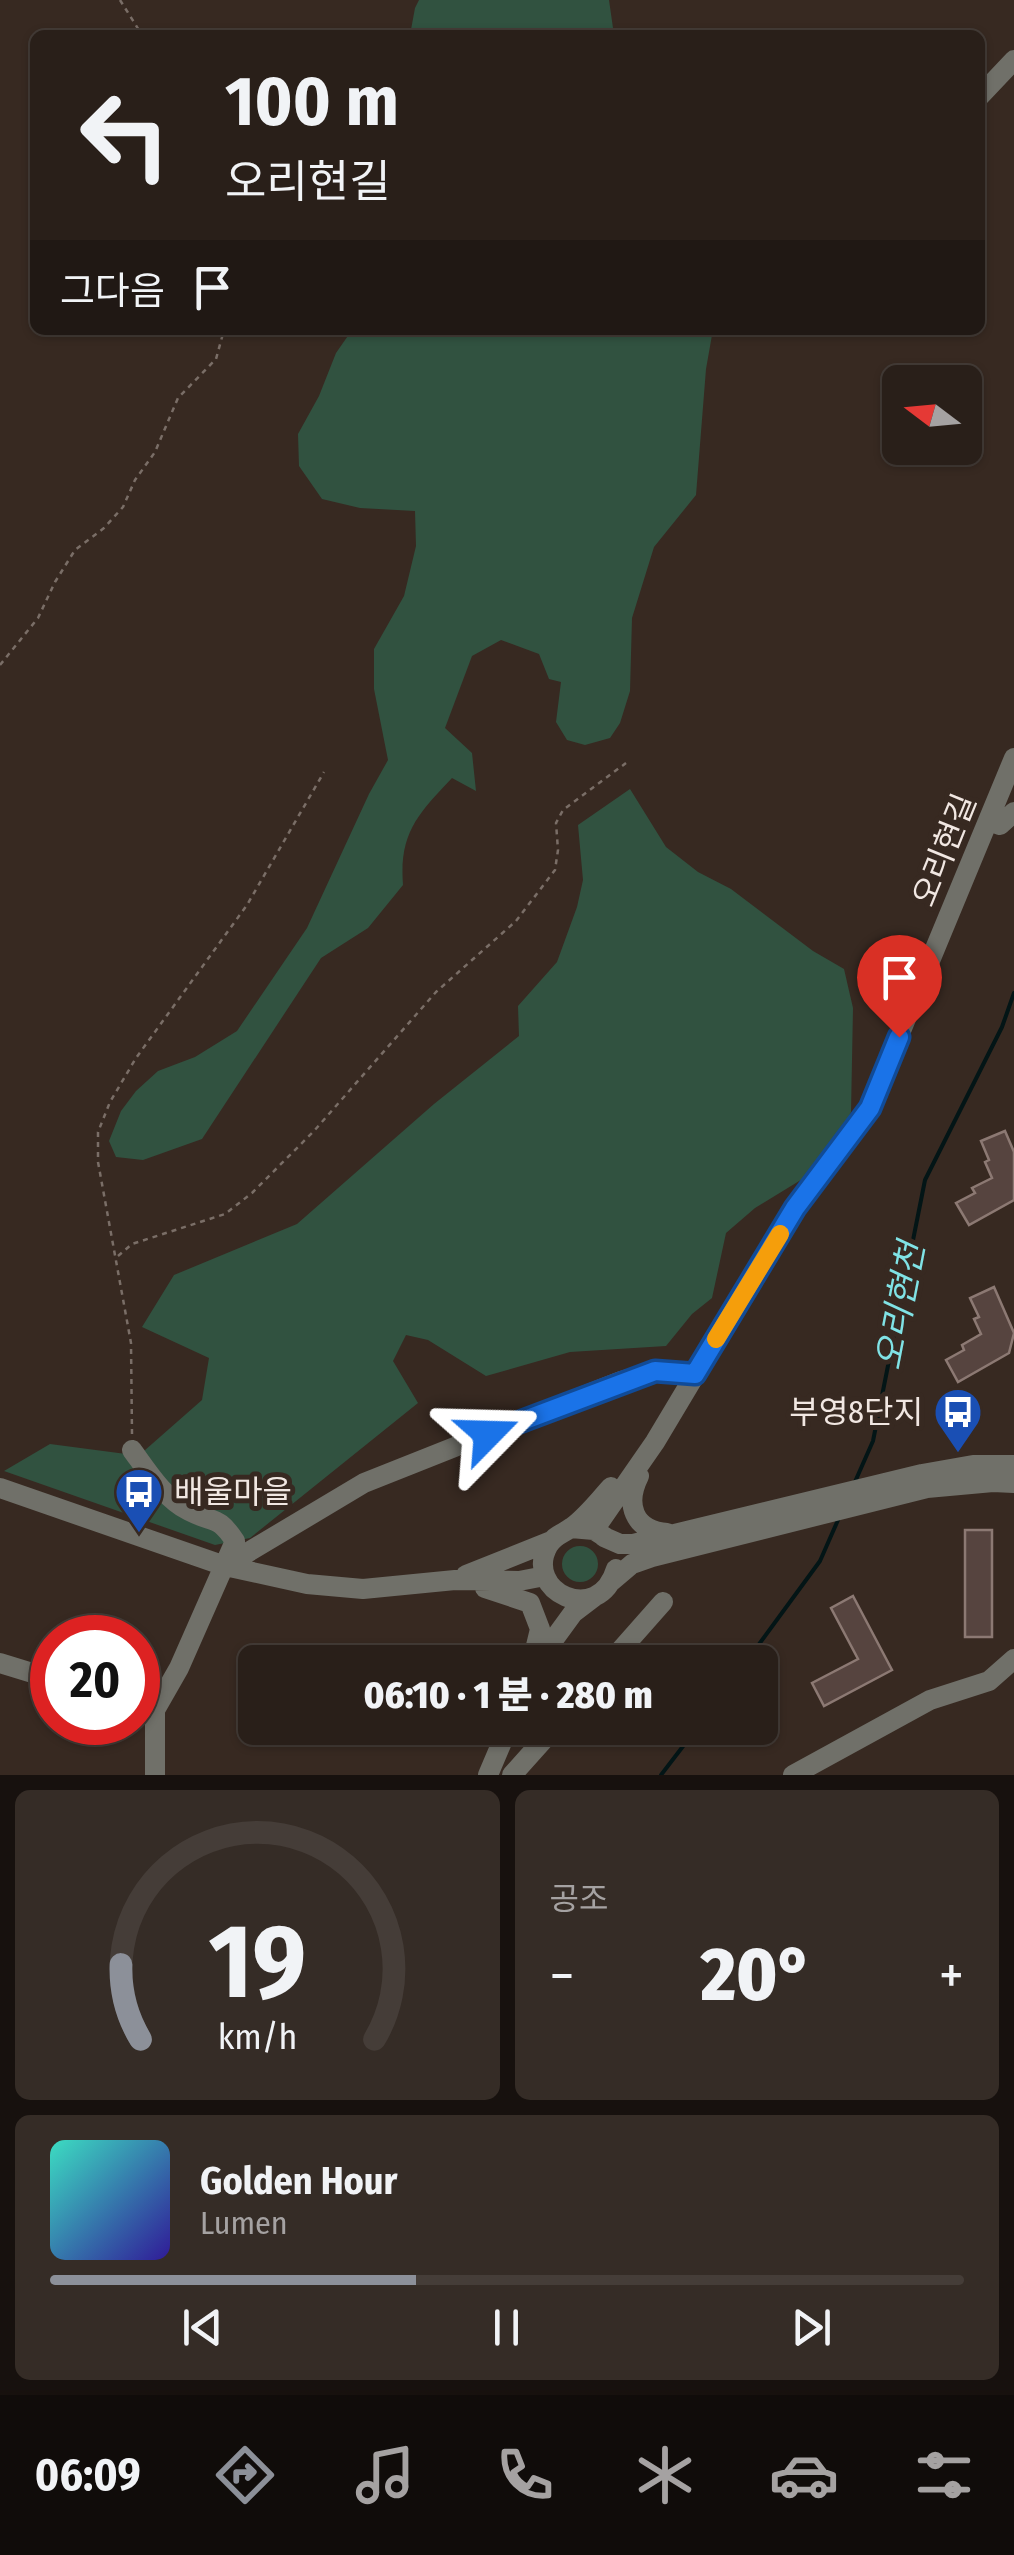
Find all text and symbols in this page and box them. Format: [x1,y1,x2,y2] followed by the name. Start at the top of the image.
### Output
[225,60,399,144] text: 100 m
[60,70,190,200] icon: left
[225,155,391,209] text: 오리현길
[185,260,240,315] icon: arrive
[60,268,165,314] text: 그다음
[882,365,982,465] north arrow
[882,365,982,465] map controls
[904,788,984,912] street label: 오리현길
[857,935,942,1038] pin
[872,950,927,1005] icon: arrive
[867,1235,934,1373] water label: 오리현천
[436,1382,540,1486] position arrow
[932,1386,984,1454] bus stop icon: 부영8단지
[789,1393,923,1431] place label: 부영8단지
[113,1466,165,1534] bus stop icon: 배울마을
[174,1473,292,1511] place label: 배울마을
[30,1615,160,1745] speed limit sign: 20
[363,1672,653,1718] text: 06:10 · 1 분 · 280 m
[550,1880,608,1918] text: 공조
[208,1900,306,2025] text: 19
[701,1930,813,2020] text: 20°
[550,1943,574,2009] text: −
[939,1943,964,2009] text: +
[217,2016,297,2058] text: km/h
[200,2158,398,2204] text: Golden Hour
[200,2204,288,2242] text: Lumen
[175,2300,230,2355] icon: previous
[479,2300,534,2355] icon: pause
[784,2300,839,2355] icon: next
[210,2440,280,2510] icon: directions
[350,2440,420,2510] icon: music
[490,2440,560,2510] icon: phone
[630,2440,700,2510] icon: climate
[769,2440,839,2510] icon: car
[909,2440,979,2510] icon: filters
[35,2448,141,2502] text: 06:09

